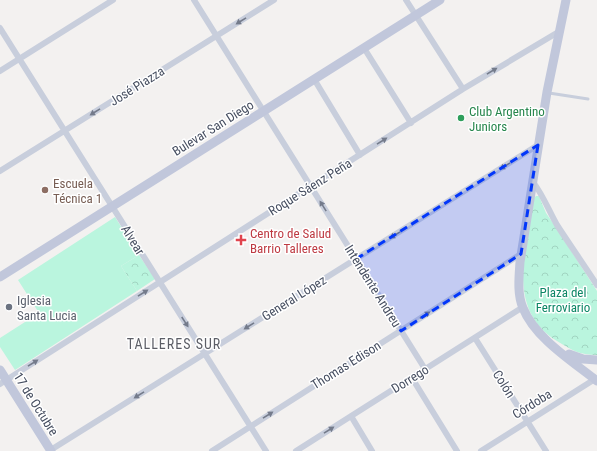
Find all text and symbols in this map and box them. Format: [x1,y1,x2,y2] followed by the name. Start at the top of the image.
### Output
[235,17,247,24] one-way arrow
[107,63,167,109] street label: José Piazza
[486,68,498,75] one-way arrow
[170,97,256,159] street label: Bulevar San Diego
[469,104,545,134] place label: Club Argentino Juniors
[90,108,100,116] one-way arrow
[456,113,466,123] marker: Club Argentino Juniors
[376,137,388,144] one-way arrow
[266,155,354,219] street label: Roque Sáenz Peña
[499,162,511,169] one-way arrow
[53,176,102,206] place label: Escuela Técnica 1
[40,185,50,195] marker: Escuela Técnica 1
[319,201,327,211] one-way arrow
[118,222,148,258] street label: Alvear
[250,226,331,256] place label: Centro de Salud Barrio Talleres
[389,231,401,238] one-way arrow
[235,234,247,246] marker: Centro de Salud Barrio Talleres
[342,242,404,330] street label: Intendente Andreu
[259,272,329,324] street label: General López
[536,285,590,315] park label: Plaza del Ferroviario
[137,289,148,297] one-way arrow
[17,293,77,323] place label: Iglesia Santa Lucia
[4,302,14,312] marker: Iglesia Santa Lucia
[420,311,430,319] one-way arrow
[182,317,189,328] one-way arrow
[244,322,254,330] one-way arrow
[127,336,221,352] district label: TALLERES SUR
[309,338,383,392] street label: Thomas Edison
[27,359,39,366] one-way arrow
[389,362,431,396] street label: Dorrego
[490,367,518,401] street label: Colón
[11,370,61,438] street label: 17 de Octubre
[510,386,554,422] street label: Córdoba
[134,391,144,399] one-way arrow
[263,411,273,419] one-way arrow
[324,426,334,434] one-way arrow

